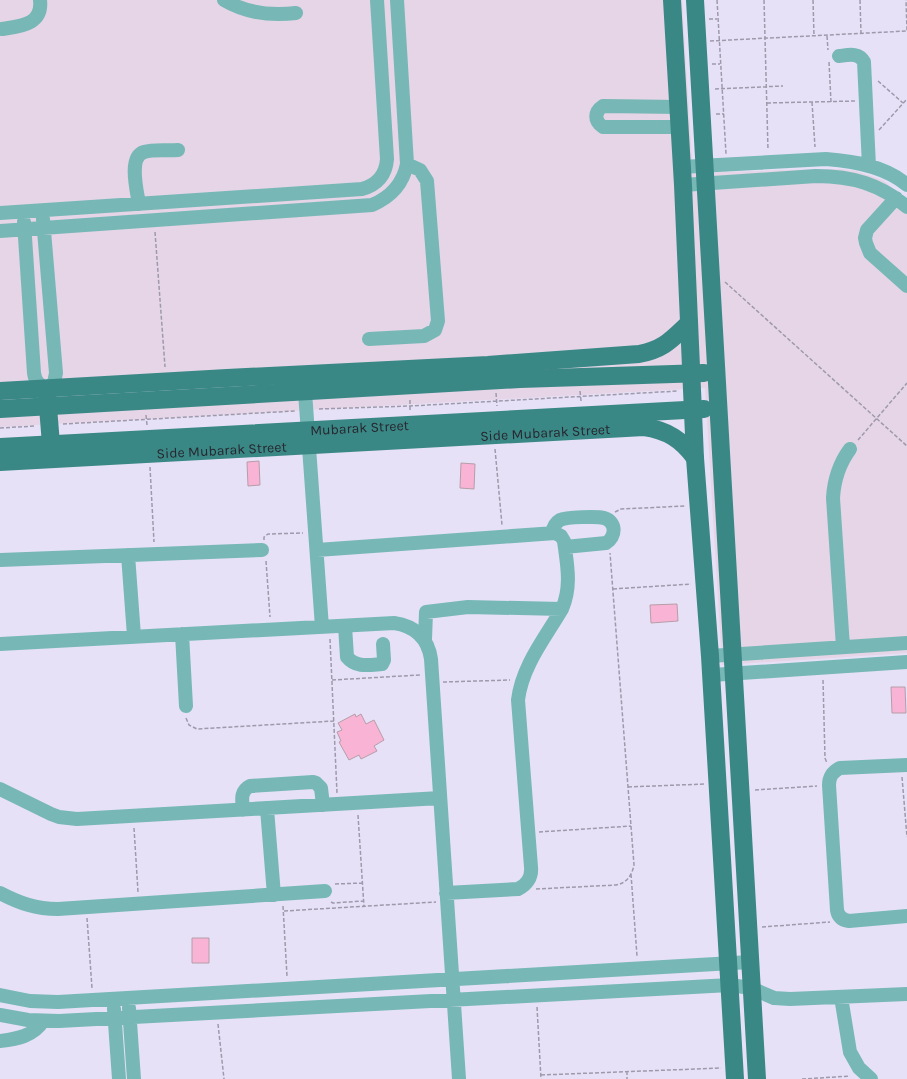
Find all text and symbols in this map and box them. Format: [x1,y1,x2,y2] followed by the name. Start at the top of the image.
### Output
[310,417,409,439] street label: Mubarak Street
[480,421,611,445] street label: Side Mubarak Street
[156,438,287,462] street label: Side Mubarak Street

